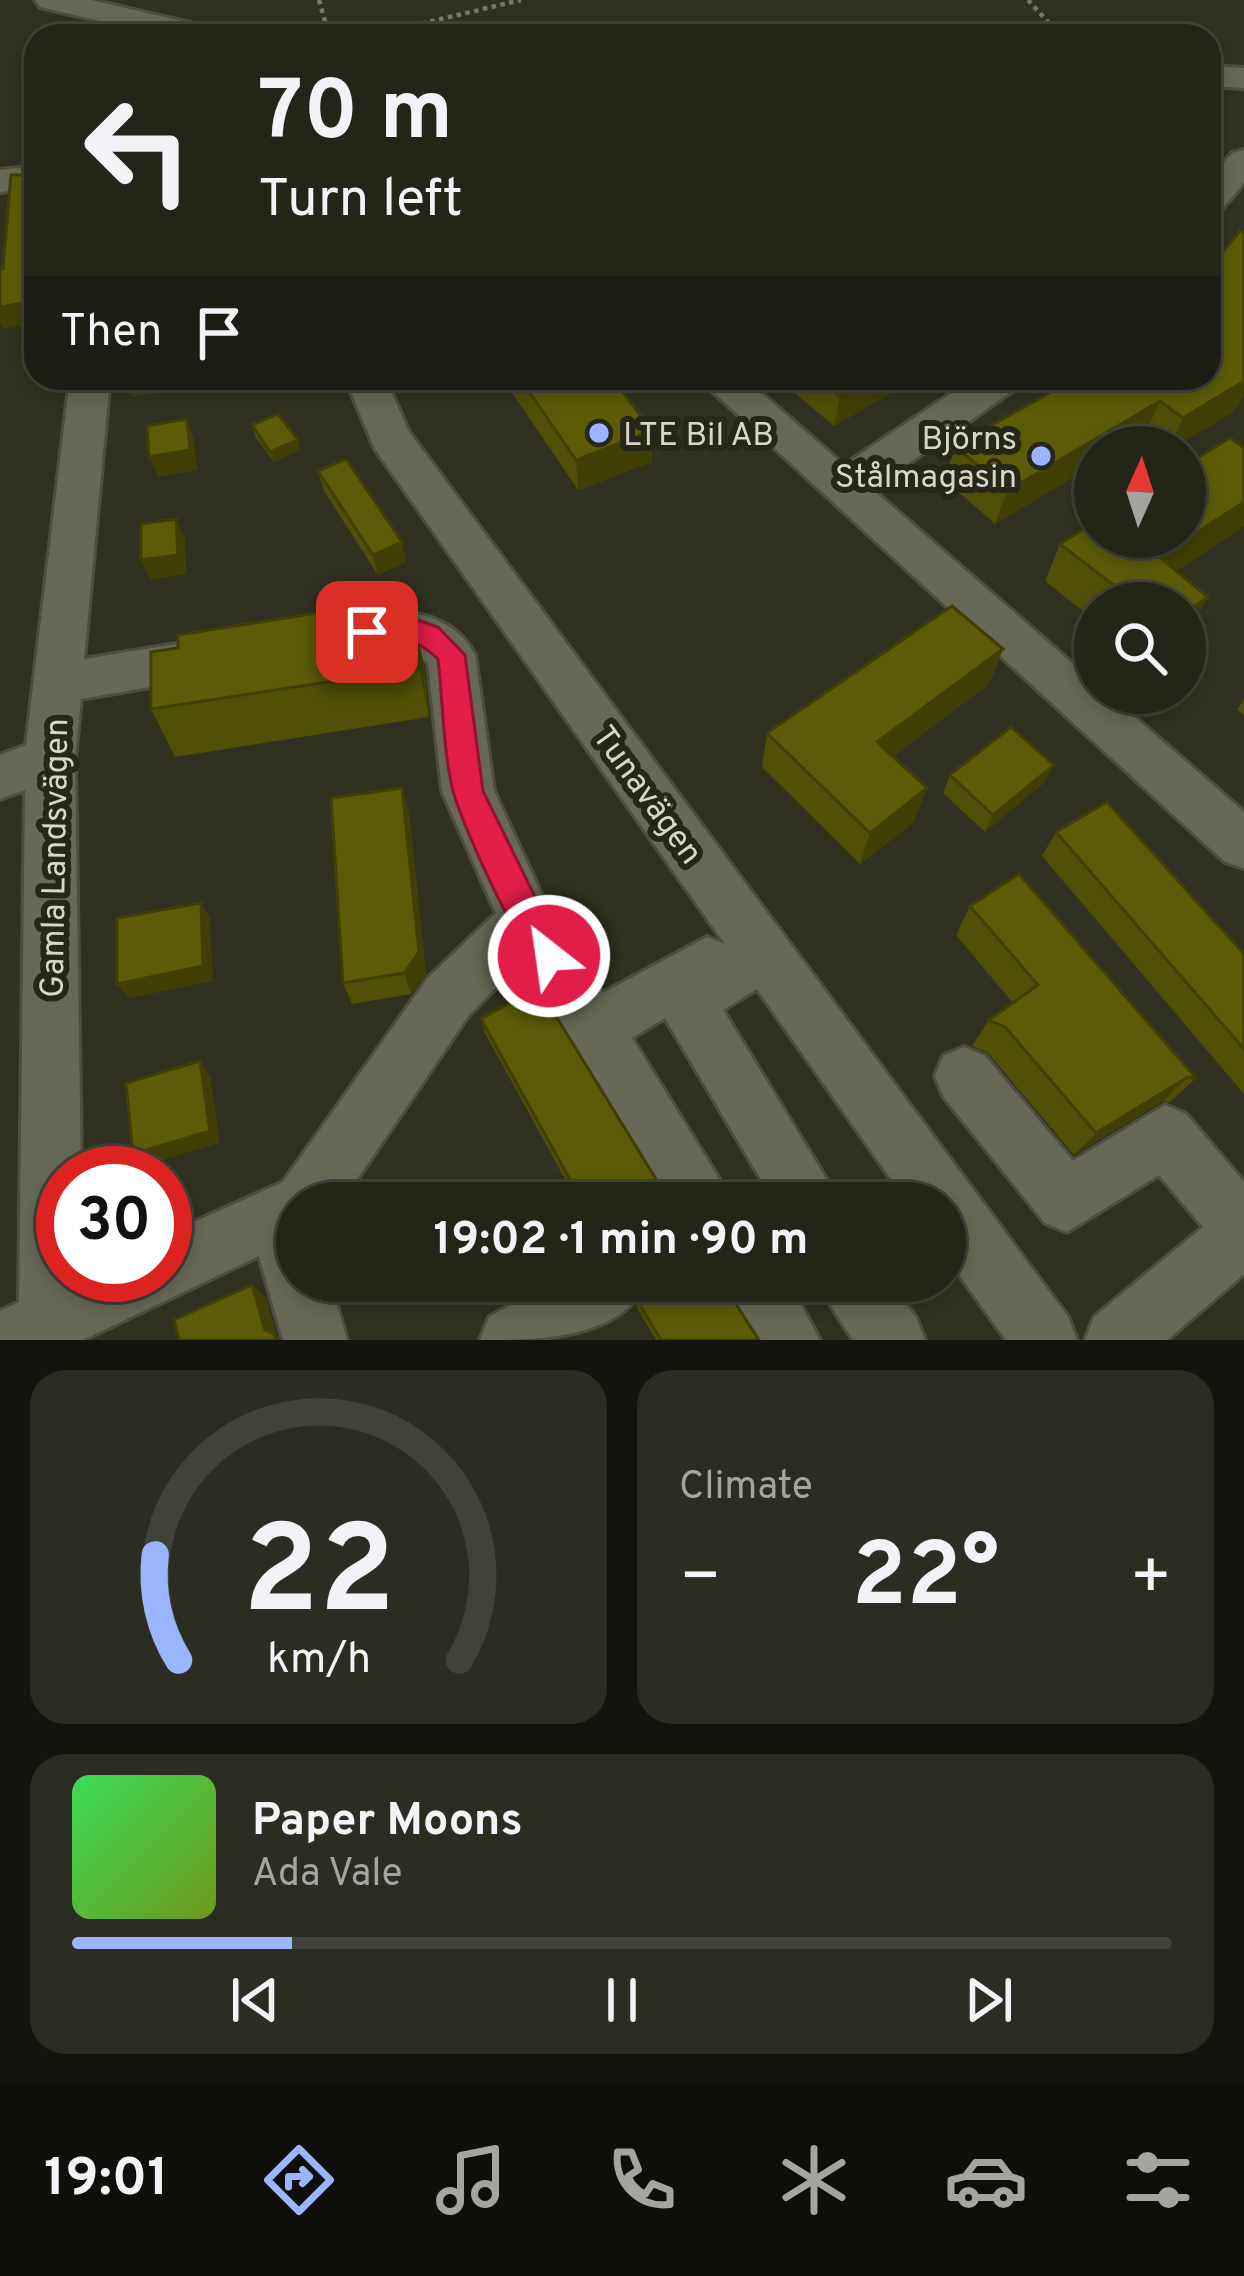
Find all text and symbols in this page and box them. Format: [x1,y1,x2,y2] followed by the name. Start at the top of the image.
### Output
[258,63,453,169] text: 70 m
[60,72,216,228] icon: left
[258,167,463,236] text: Turn left
[186,300,252,366] icon: arrive
[60,305,162,362] text: Then
[623,416,774,458] place label: LTE Bil AB
[586,420,612,446] marker: LTE Bil AB
[835,420,1017,500] place label: Björns Stålmagasin
[1074,426,1206,558] north arrow
[1074,426,1206,714] map controls
[1028,443,1054,469] marker: Björns Stålmagasin
[316,581,418,683] pin
[1074,582,1206,714] button: search
[334,599,400,665] icon: arrive
[34,718,80,998] street label: Gamla Landsvägen
[581,719,710,874] street label: Tunavägen
[486,893,612,1019] position arrow
[36,1146,192,1302] speed limit sign: 30
[434,1213,808,1270] text: 19:02 · 1 min · 90 m
[679,1464,813,1513] text: Climate
[242,1499,395,1657] text: 22
[852,1524,999,1637] text: 22°
[679,1539,722,1622] text: −
[1129,1539,1172,1622] text: +
[266,1634,371,1688] text: km/h
[252,1794,523,1851] text: Paper Moons
[252,1851,403,1900] text: Ada Vale
[222,1967,288,2033] icon: previous
[589,1967,655,2033] icon: pause
[956,1967,1022,2033] icon: next
[257,2138,341,2222] icon: directions
[429,2138,513,2222] icon: music
[600,2138,684,2222] icon: phone
[772,2138,856,2222] icon: climate
[944,2138,1028,2222] icon: car
[1116,2138,1200,2222] icon: filters
[44,2146,169,2215] text: 19:01

